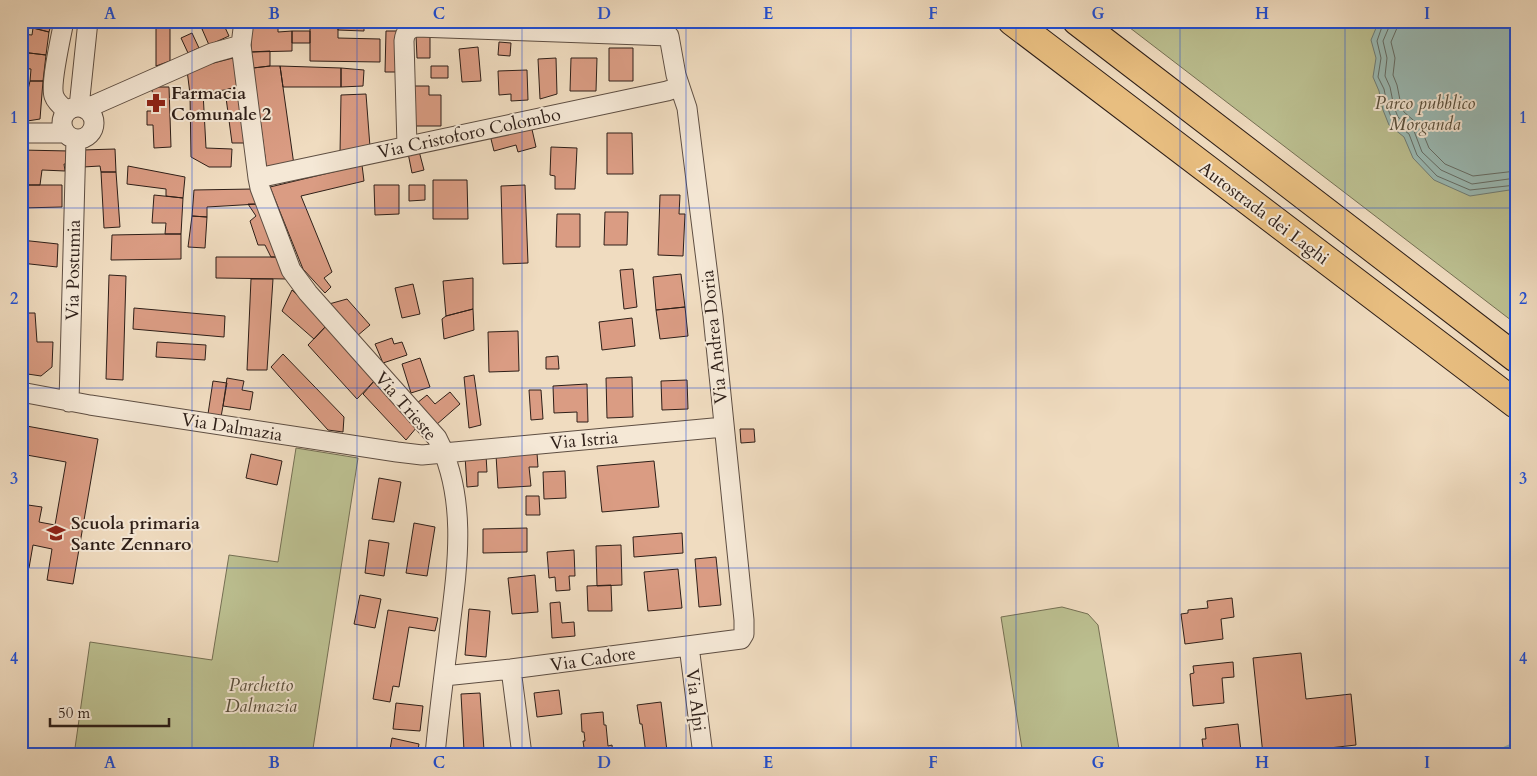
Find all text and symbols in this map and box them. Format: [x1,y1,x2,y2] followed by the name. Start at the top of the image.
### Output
[104,3,116,25] text: A
[268,3,280,25] text: B
[433,3,445,25] text: C
[597,3,611,25] text: D
[763,3,773,25] text: E
[928,3,938,25] text: F
[1091,3,1105,25] text: G
[1255,3,1269,25] text: H
[1424,3,1430,25] text: I
[171,81,271,127] place label: Farmacia Comunale 2
[1375,91,1475,137] park label: Parco pubblico Morganda
[145,92,167,114] pharmacy icon: Farmacia Comunale 2
[375,102,563,165] street label: Via Cristoforo Colombo
[10,107,18,129] text: 1
[1519,107,1527,129] text: 1
[1193,156,1334,271] street label: Autostrada dei Laghi
[60,219,87,321] street label: Via Postumia
[695,268,734,405] street label: Via Andrea Doria
[10,288,18,310] text: 2
[1519,288,1527,310] text: 2
[369,367,443,446] street label: Via Trieste
[180,407,284,448] street label: Via Dalmazia
[549,425,619,456] street label: Via Istria
[10,468,18,490] text: 3
[1519,468,1527,490] text: 3
[71,511,200,557] place label: Scuola primaria Sante Zennaro
[45,522,67,544] school or university icon: Scuola primaria Sante Zennaro
[549,641,638,678] street label: Via Cadore
[10,648,18,670] text: 4
[1519,648,1527,670] text: 4
[679,667,712,733] street label: Via Alpi
[225,673,297,719] park label: Parchetto Dalmazia
[50,696,169,728] scale bar
[58,703,90,723] text: 50 m
[104,752,116,774] text: A
[268,752,280,774] text: B
[433,752,445,774] text: C
[597,752,611,774] text: D
[763,752,773,774] text: E
[928,752,938,774] text: F
[1091,752,1105,774] text: G
[1255,752,1269,774] text: H
[1424,752,1430,774] text: I

